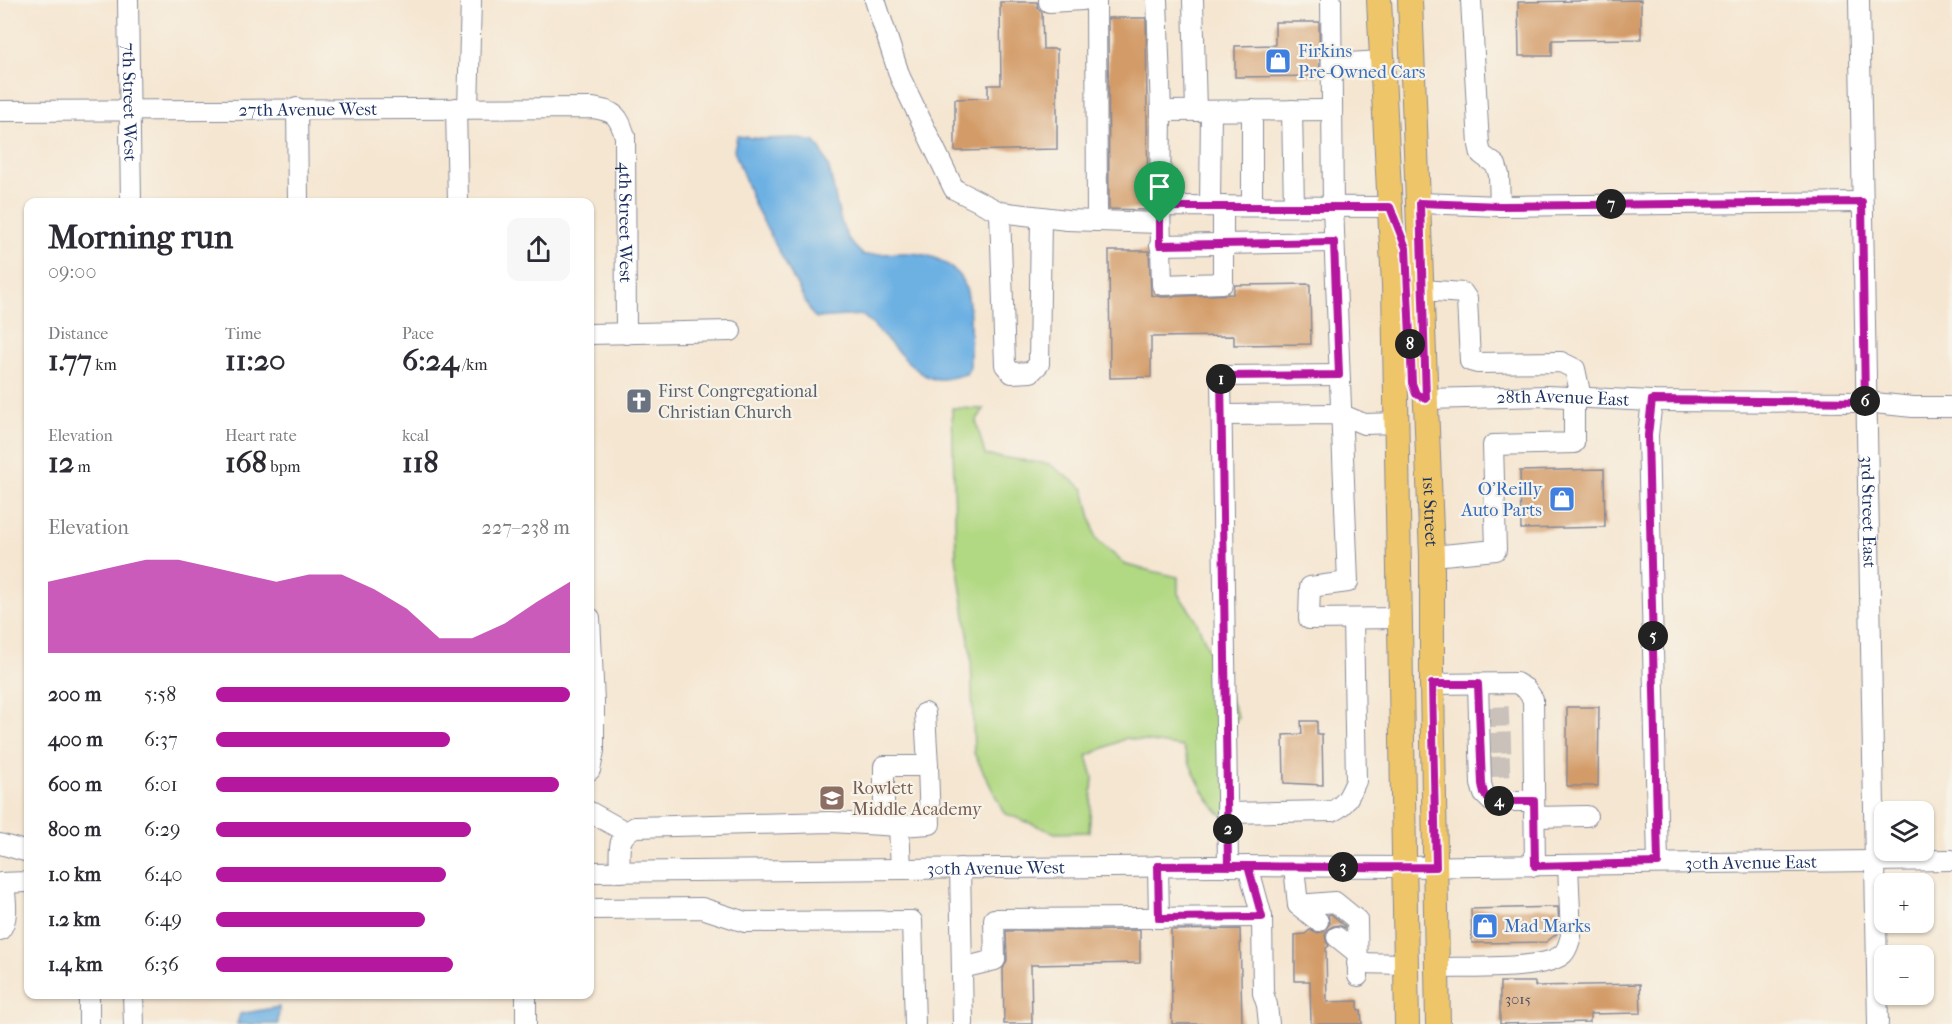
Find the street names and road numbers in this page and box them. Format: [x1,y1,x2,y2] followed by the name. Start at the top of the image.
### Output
[118,42,141,162] street label: 7th Street West
[239,99,378,120] street label: 27th Avenue West
[615,162,636,284] street label: 4th Street West
[1496,385,1631,410] street label: 28th Avenue East
[1857,456,1880,569] street label: 3rd Street East
[1418,476,1442,548] street label: 1st Street
[1685,851,1818,874] street label: 30th Avenue East
[927,857,1066,879] street label: 30th Avenue West

